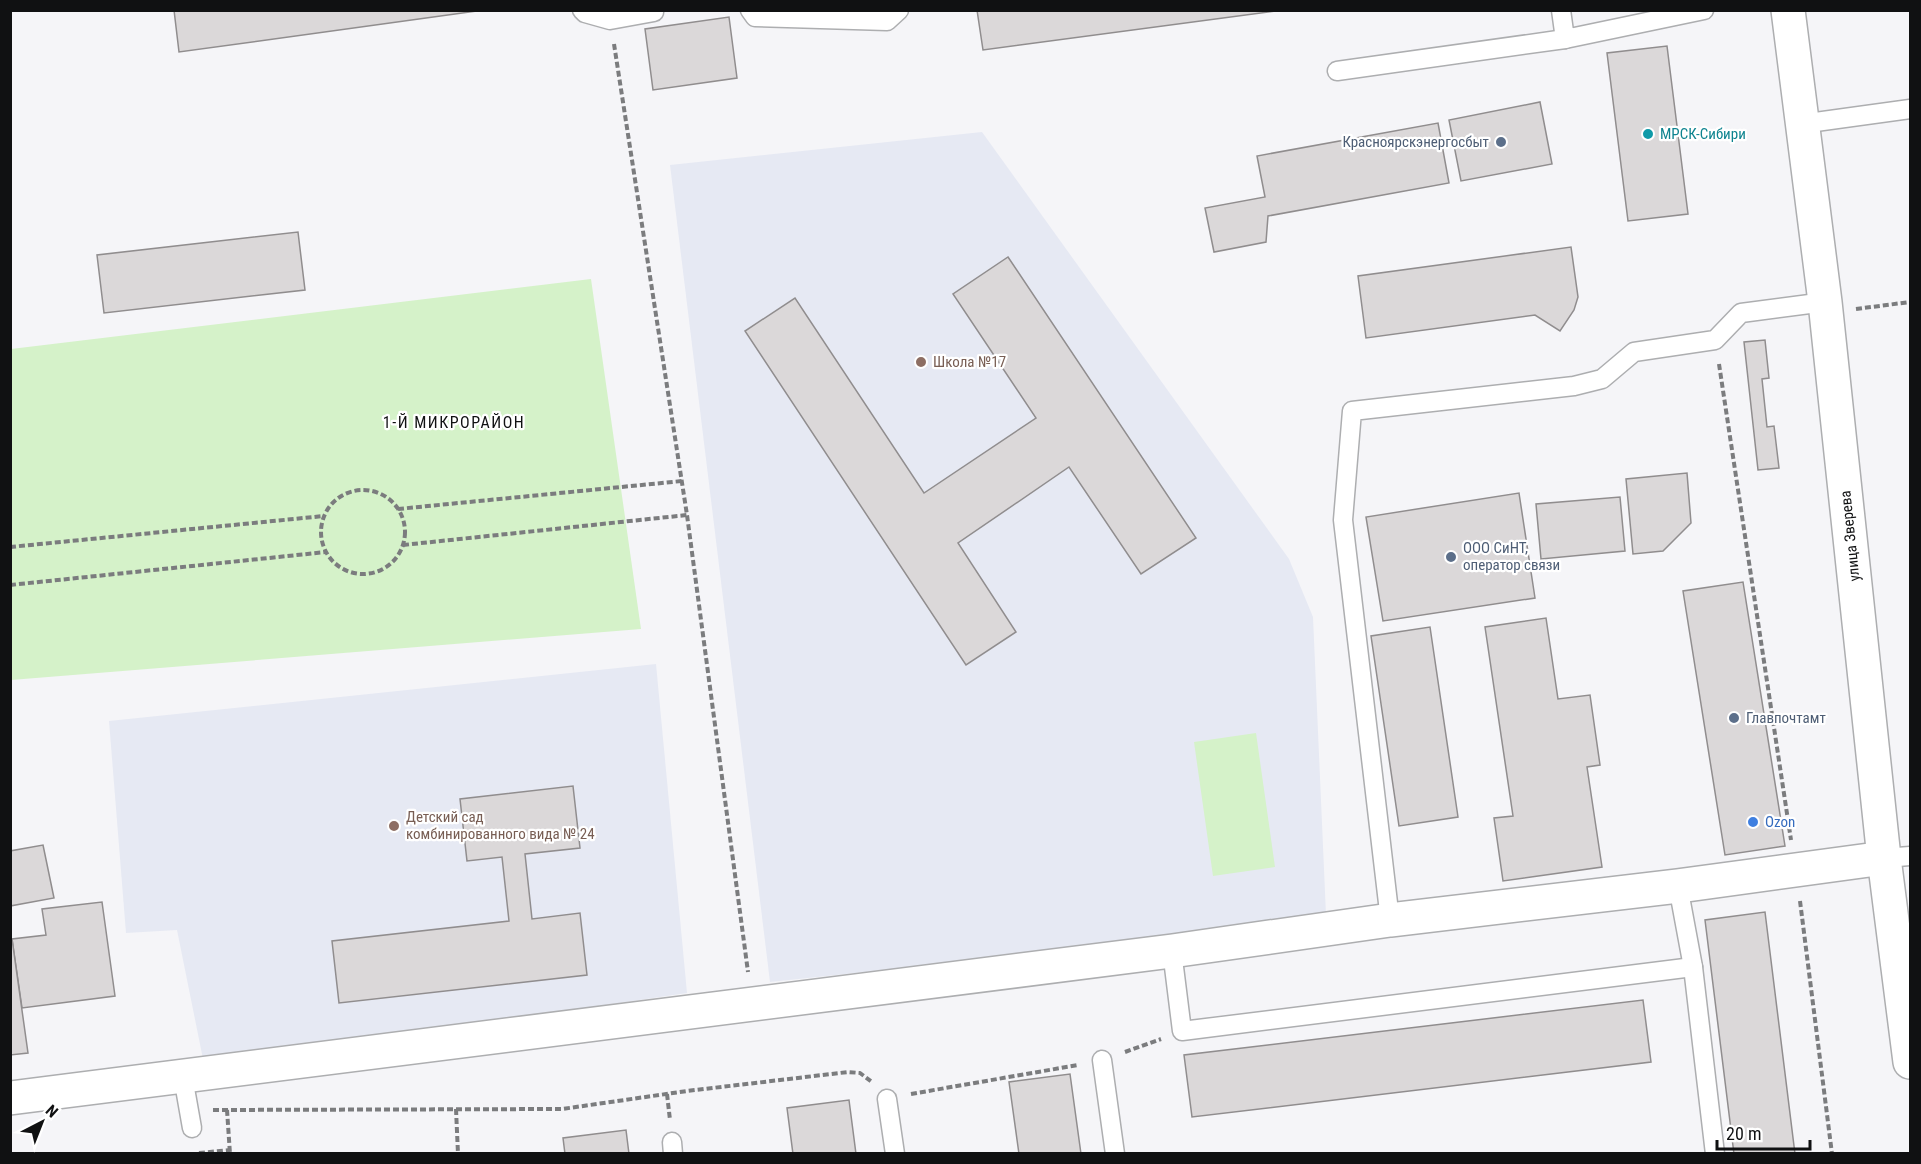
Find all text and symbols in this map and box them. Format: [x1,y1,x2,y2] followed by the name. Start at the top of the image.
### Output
[1660,125,1746,143] place label: МРСК-Сибири
[1641,127,1655,141] marker: МРСК-Сибири
[1342,133,1489,151] place label: Красноярскэнергосбыт
[1494,135,1508,149] marker: Красноярскэнергосбыт
[933,353,1006,371] place label: Школа №17
[914,355,928,369] marker: Школа №17
[383,413,525,432] district label: 1-Й МИКРОРАЙОН
[1836,490,1864,582] street label: улица Зверева
[1463,539,1560,574] place label: ООО СиНТ, оператор связи
[1444,550,1458,564] marker: ООО СиНТ, оператор связи
[1746,709,1826,727] place label: Главпочтамт
[1727,711,1741,725] marker: Главпочтамт
[406,808,595,843] place label: Детский сад комбинированного вида № 24
[1765,813,1795,831] place label: Ozon
[1746,815,1760,829] marker: Ozon
[387,819,401,833] marker: Детский сад комбинированного вида № 24
[12,1092,72,1152] north arrow
[42,1101,62,1122] text: N
[1717,1113,1810,1151] scale bar
[1726,1123,1761,1144] text: 20 m

